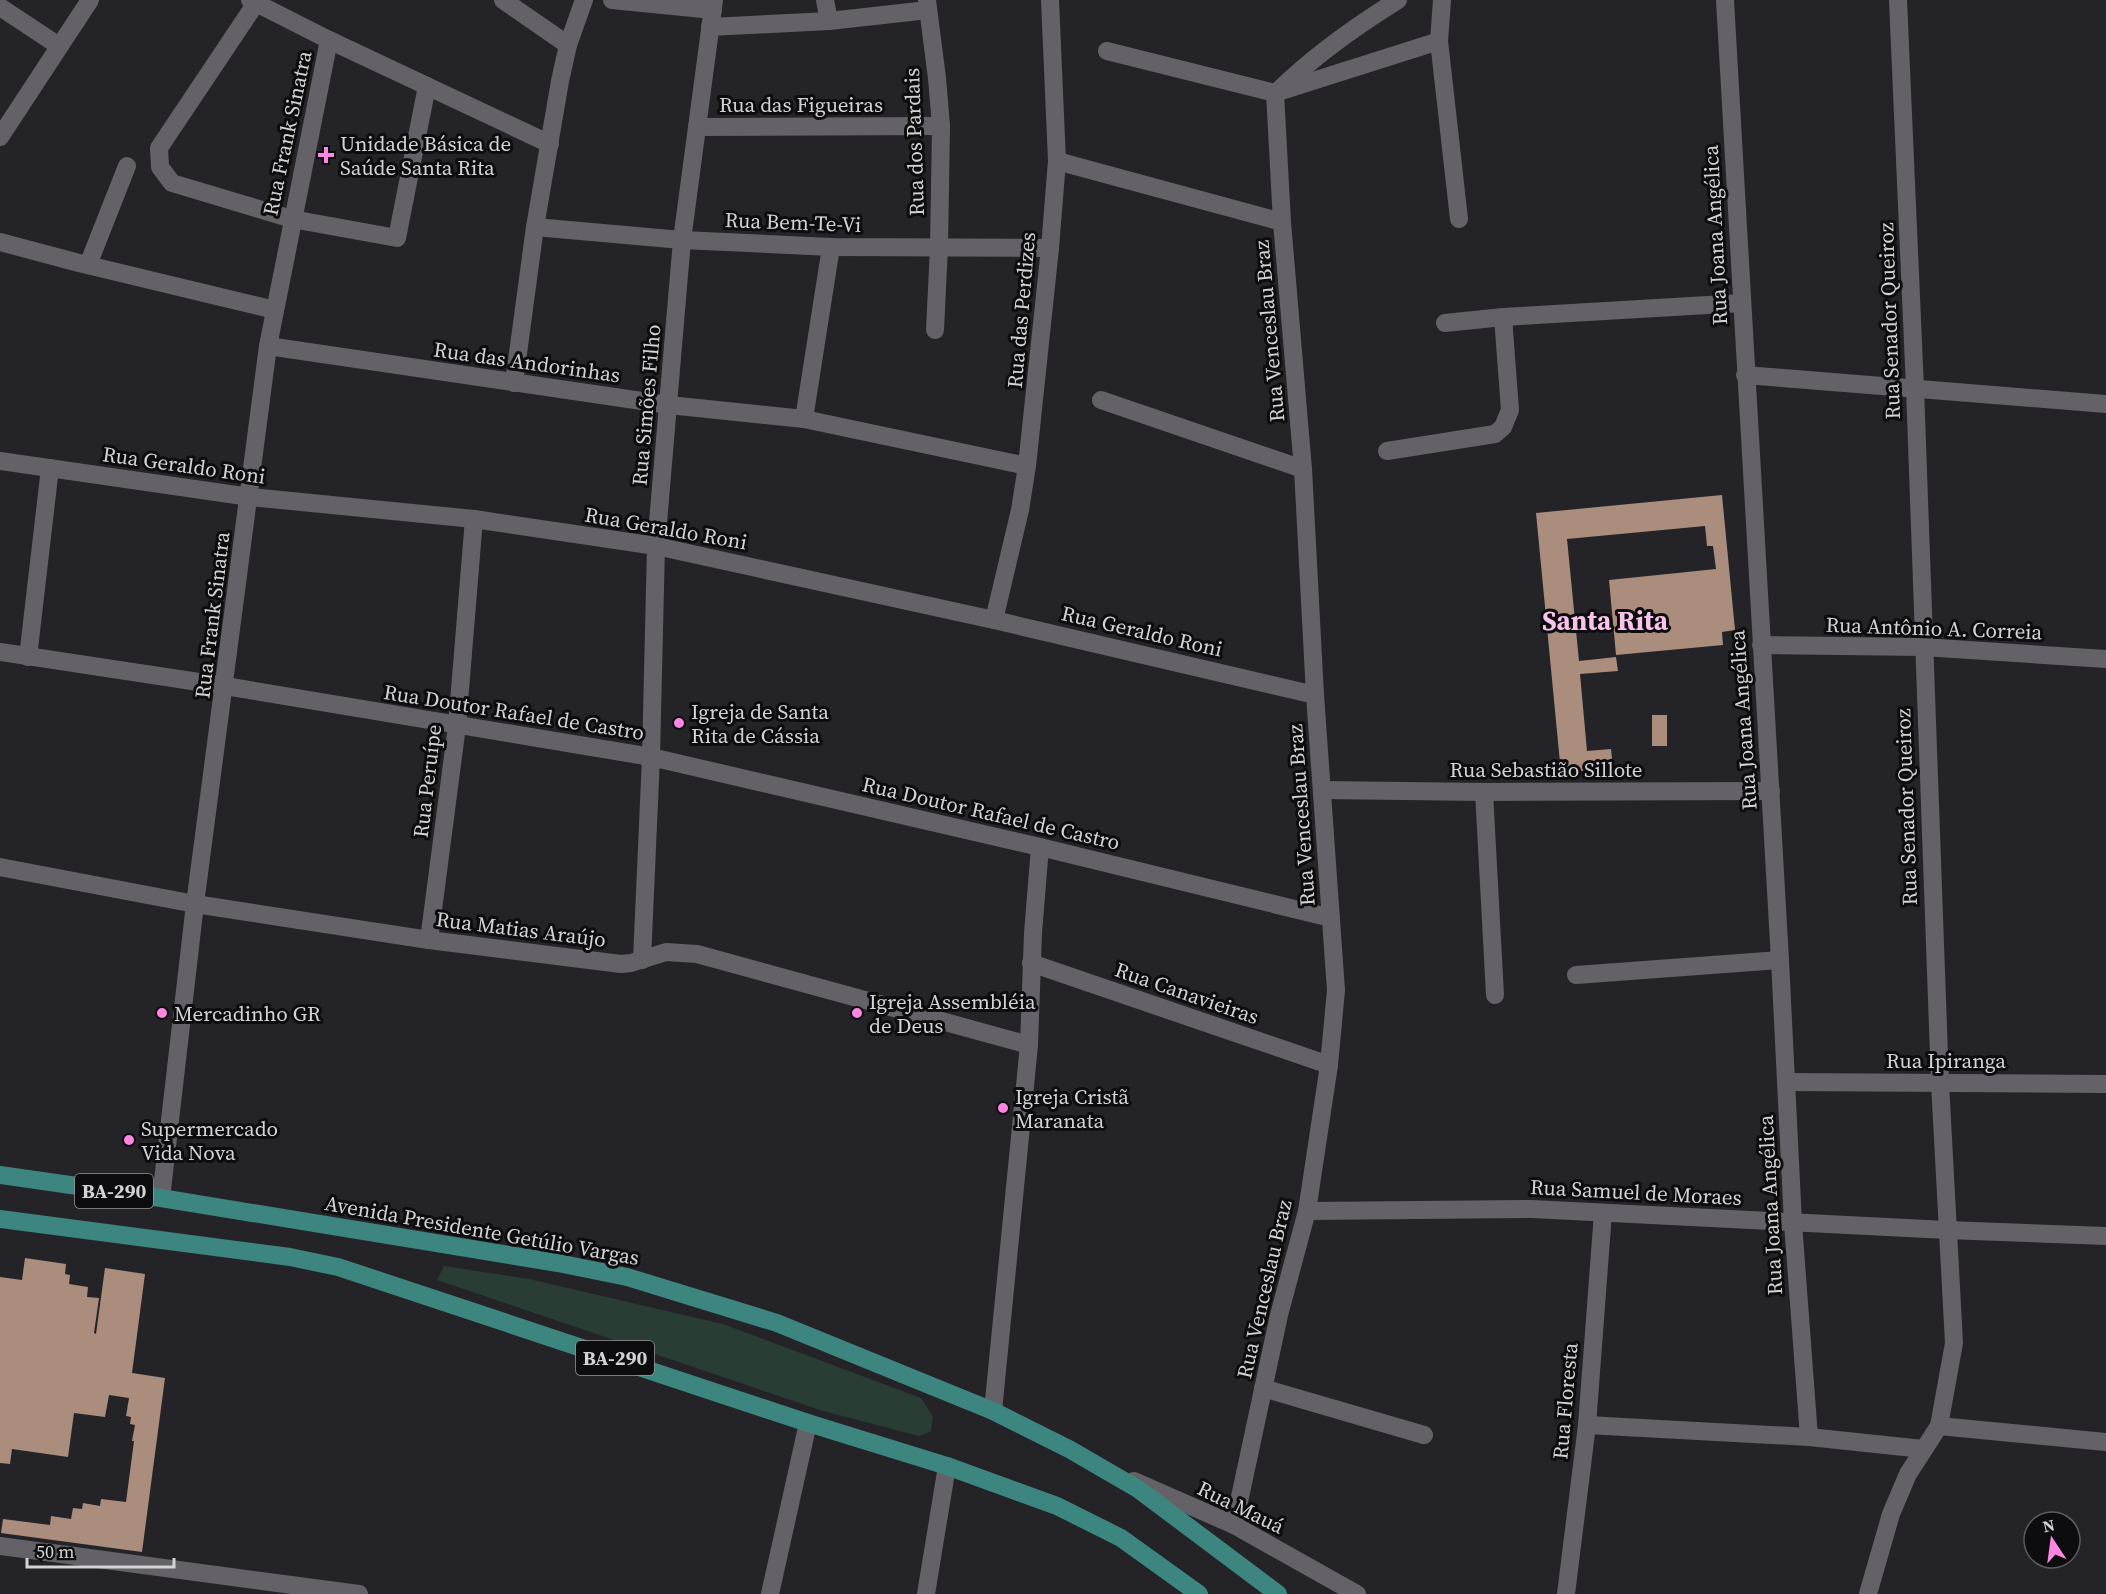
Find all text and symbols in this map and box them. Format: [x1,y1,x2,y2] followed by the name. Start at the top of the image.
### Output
[255,48,319,218] street label: Rua Frank Sinatra
[897,67,931,217] street label: Rua dos Pardais
[719,90,883,119] street label: Rua das Figueiras
[340,129,511,182] place label: Unidade Básica de Saúde Santa Rita
[1696,144,1734,326] street label: Rua Joana Angélica
[317,146,335,164] marker: Unidade Básica de Saúde Santa Rita
[724,205,862,239] street label: Rua Bem-Te-Vi
[1871,222,1907,420] street label: Rua Senador Queiroz
[1000,231,1042,389] street label: Rua das Perdizes
[1247,238,1291,423] street label: Rua Venceslau Braz
[624,323,668,487] street label: Rua Simões Filho
[432,335,622,389] street label: Rua das Andorinhas
[101,439,267,491] street label: Rua Geraldo Roni
[583,499,749,557] street label: Rua Geraldo Roni
[187,530,237,700] street label: Rua Frank Sinatra
[1059,598,1225,664] street label: Rua Geraldo Roni
[1542,602,1669,639] district label: Santa Rita
[1825,610,2043,646] street label: Rua Antônio A. Correia
[1722,629,1764,811] street label: Rua Joana Angélica
[382,677,646,747] street label: Rua Doutor Rafael de Castro
[691,697,829,750] place label: Igreja de Santa Rita de Cássia
[1888,708,1924,906] street label: Rua Senador Queiroz
[672,716,686,730] marker: Igreja de Santa Rita de Cássia
[1280,722,1322,907] street label: Rua Venceslau Braz
[406,723,448,839] street label: Rua Peruípe
[1449,755,1643,784] street label: Rua Sebastião Sillote
[859,769,1123,857] street label: Rua Doutor Rafael de Castro
[434,904,608,954] street label: Rua Matias Araújo
[1111,955,1263,1031] street label: Rua Canavieiras
[869,987,1036,1040] place label: Igreja Assembléia de Deus
[174,999,321,1028] place label: Mercadinho GR
[155,1006,169,1020] marker: Mercadinho GR
[850,1006,864,1020] marker: Igreja Assembléia de Deus
[1886,1046,2006,1075] street label: Rua Ipiranga
[1015,1082,1129,1135] place label: Igreja Cristã Maranata
[996,1101,1010,1115] marker: Igreja Cristã Maranata
[141,1114,278,1167] place label: Supermercado Vida Nova
[1751,1114,1789,1296] street label: Rua Joana Angélica
[122,1133,136,1147] marker: Supermercado Vida Nova
[1529,1172,1743,1212] street label: Rua Samuel de Moraes
[75,1174,153,1208] road number: BA-290
[322,1188,642,1272] street label: Avenida Presidente Getúlio Vargas
[1229,1196,1299,1381] street label: Rua Venceslau Braz
[576,1341,654,1375] road number: BA-290
[1545,1341,1585,1461] street label: Rua Floresta
[1193,1473,1290,1541] street label: Rua Mauá
[2022,1510,2082,1570] north arrow
[2040,1513,2057,1537] text: N
[27,1531,174,1569] scale bar
[36,1539,74,1564] text: 50 m

